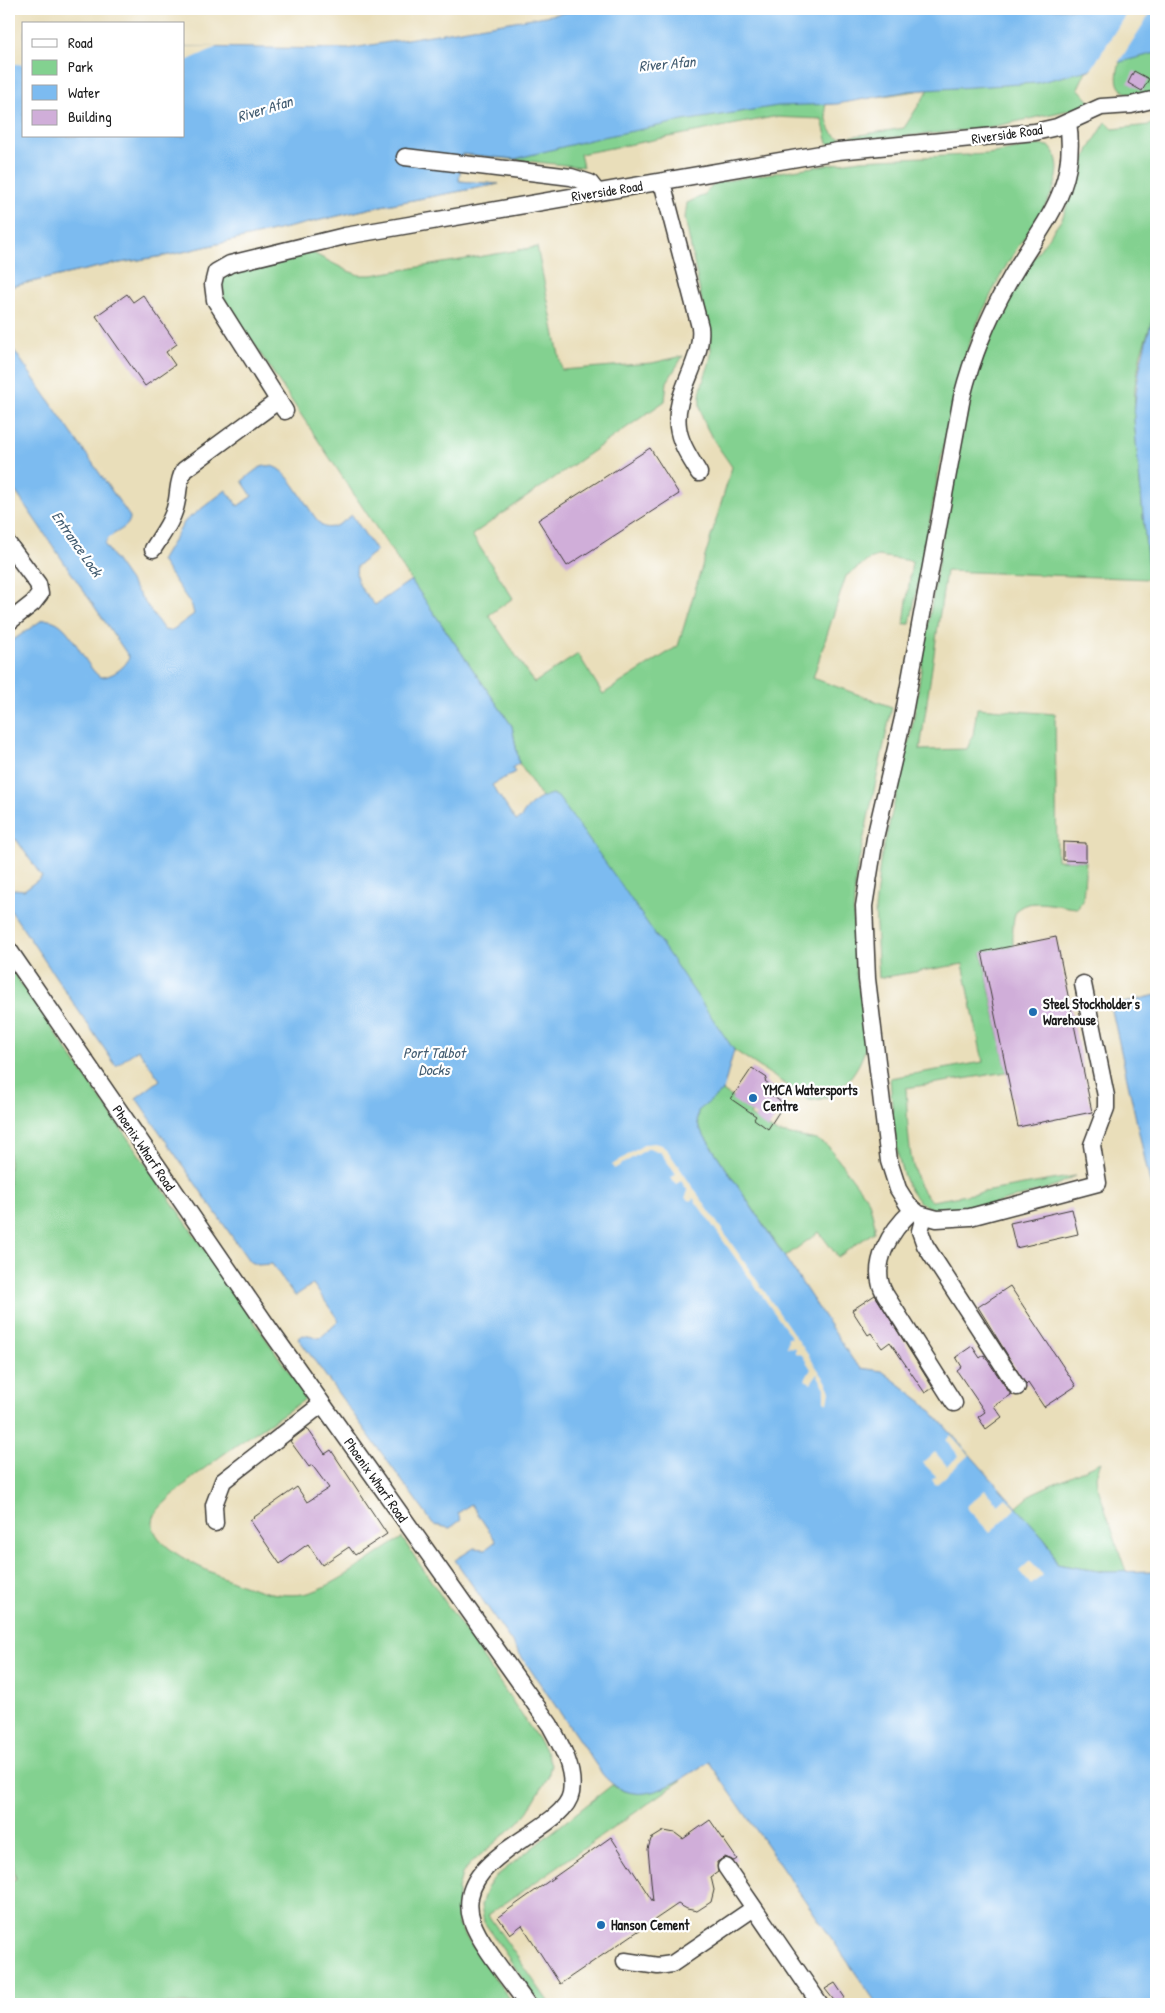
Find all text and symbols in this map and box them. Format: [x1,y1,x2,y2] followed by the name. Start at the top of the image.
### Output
[22,22,185,138] legend
[68,32,93,53] text: Road
[638,50,697,76] water label: River Afan
[68,56,93,77] text: Park
[68,82,100,103] text: Water
[235,90,296,127] water label: River Afan
[68,106,112,127] text: Building
[970,119,1044,148] street label: Riverside Road
[570,175,644,206] street label: Riverside Road
[47,507,109,582] water label: Entrance Lock
[1043,994,1140,1029] place label: Steel Stockholder's Warehouse
[1027,1006,1039,1018] marker: Steel Stockholder's Warehouse
[403,1042,468,1080] water label: Port Talbot Docks
[763,1080,858,1115] place label: YMCA Watersports Centre
[747,1092,759,1104] marker: YMCA Watersports Centre
[109,1101,180,1195] street label: Phoenix Wharf Road
[340,1434,413,1526] street label: Phoenix Wharf Road
[611,1915,691,1934] place label: Hanson Cement
[595,1919,607,1931] marker: Hanson Cement

